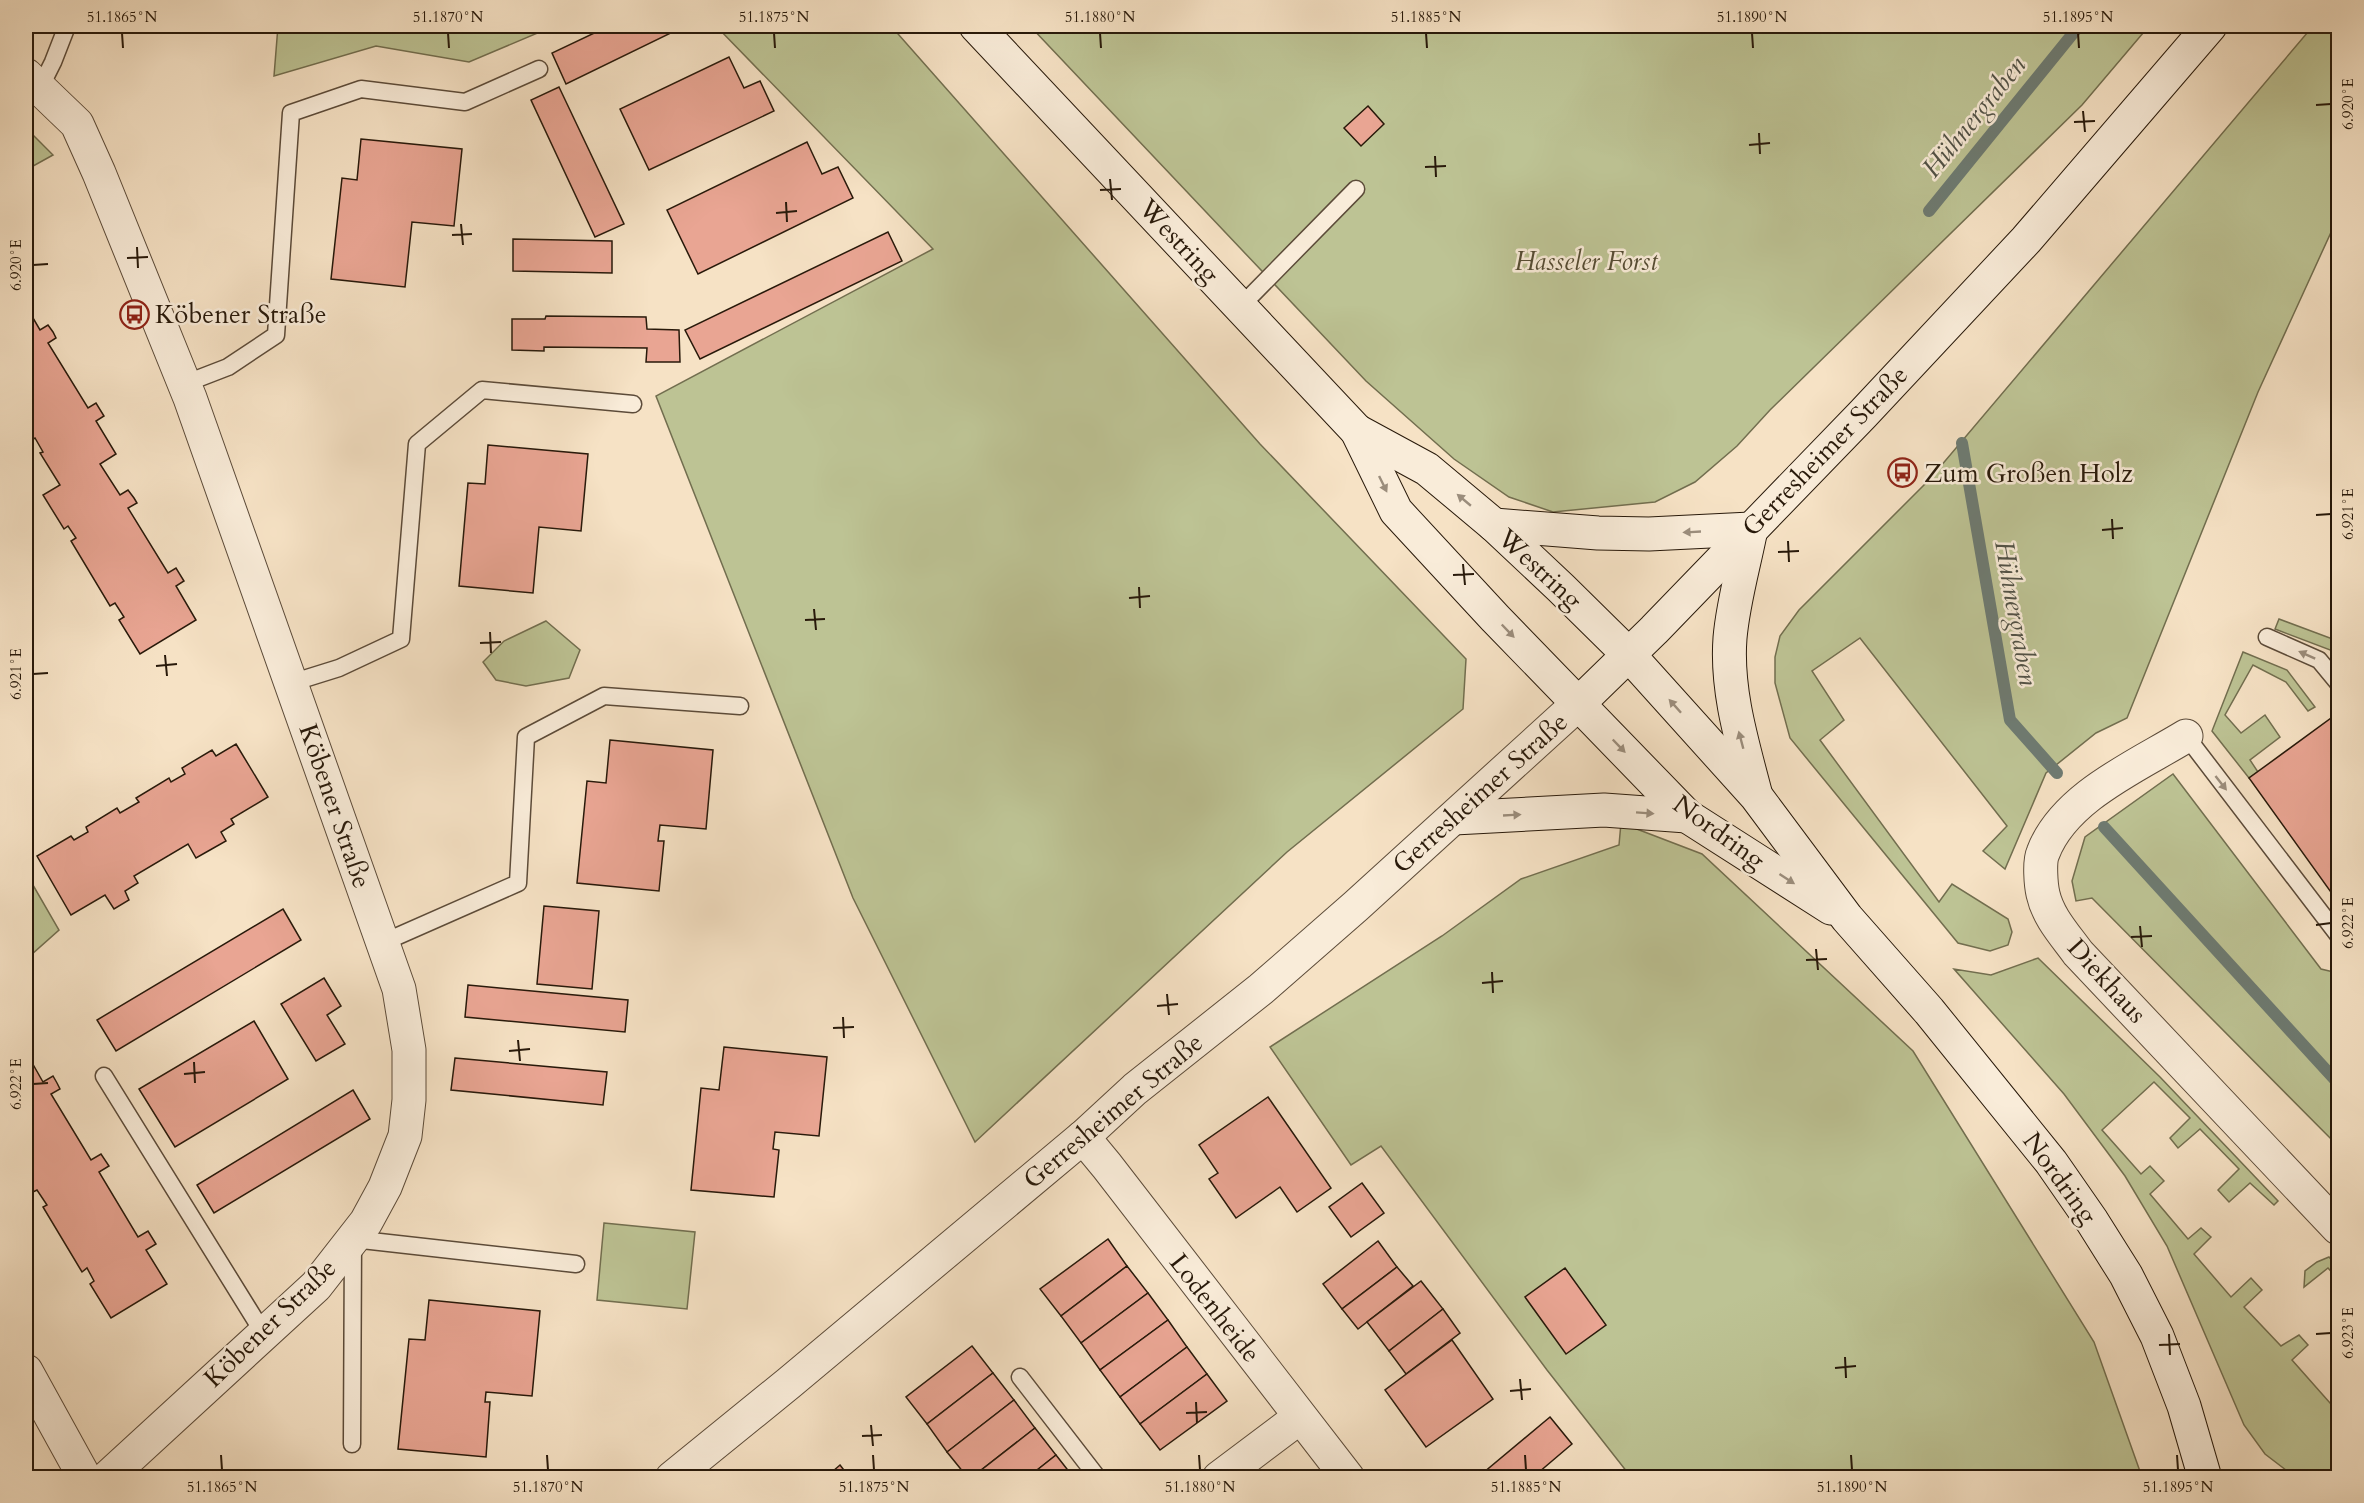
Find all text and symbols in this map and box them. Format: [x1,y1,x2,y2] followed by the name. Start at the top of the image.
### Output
[87,7,157,27] text: 51.1865°N
[413,7,483,27] text: 51.1870°N
[739,7,809,27] text: 51.1875°N
[1065,7,1135,27] text: 51.1880°N
[1391,7,1461,27] text: 51.1885°N
[1717,7,1787,27] text: 51.1890°N
[2043,7,2113,27] text: 51.1895°N
[1913,48,2035,186] water label: Hühnergraben
[2338,78,2358,130] text: 6.920°E
[1130,190,1227,291] street label: Westring
[6,239,26,291] text: 6.920°E
[1514,244,1658,279] park label: Hasseler Forst
[155,297,326,332] place label: Köbener Straße
[118,298,150,330] bus stop icon: Köbener Straße
[1734,358,1916,544] street label: Gerresheimer Straße
[1924,456,2133,491] place label: Zum Großen Holz
[1887,457,1919,489] bus stop icon: Zum Großen Holz
[1378,475,1387,492] one-way arrow
[2338,488,2358,540] text: 6.921°E
[1456,493,1472,506] one-way arrow
[1489,520,1590,617] street label: Westring
[1683,527,1702,537] one-way arrow
[1985,538,2047,688] water label: Hühnergraben
[1501,624,1515,639] one-way arrow
[6,648,26,700] text: 6.921°E
[2297,650,2315,660] one-way arrow
[1669,699,1682,714] one-way arrow
[1385,705,1575,881] street label: Gerresheimer Straße
[291,719,379,893] street label: Köbener Straße
[1736,731,1746,749] one-way arrow
[1611,738,1625,752] one-way arrow
[2215,775,2227,790] one-way arrow
[1666,787,1772,877] street label: Nordring
[1636,809,1655,818] one-way arrow
[1502,811,1521,820] one-way arrow
[1778,874,1795,885] one-way arrow
[2338,897,2358,949] text: 6.922°E
[2060,931,2154,1031] street label: Diekhaus
[1016,1025,1210,1197] street label: Gerresheimer Straße
[6,1058,26,1110] text: 6.922°E
[2015,1125,2105,1231] street label: Nordring
[1161,1246,1269,1370] street label: Lodenheide
[196,1251,344,1395] street label: Köbener Straße
[2338,1307,2358,1359] text: 6.923°E
[187,1477,257,1497] text: 51.1865°N
[513,1477,583,1497] text: 51.1870°N
[839,1477,909,1497] text: 51.1875°N
[1165,1477,1235,1497] text: 51.1880°N
[1491,1477,1561,1497] text: 51.1885°N
[1817,1477,1887,1497] text: 51.1890°N
[2143,1477,2213,1497] text: 51.1895°N

